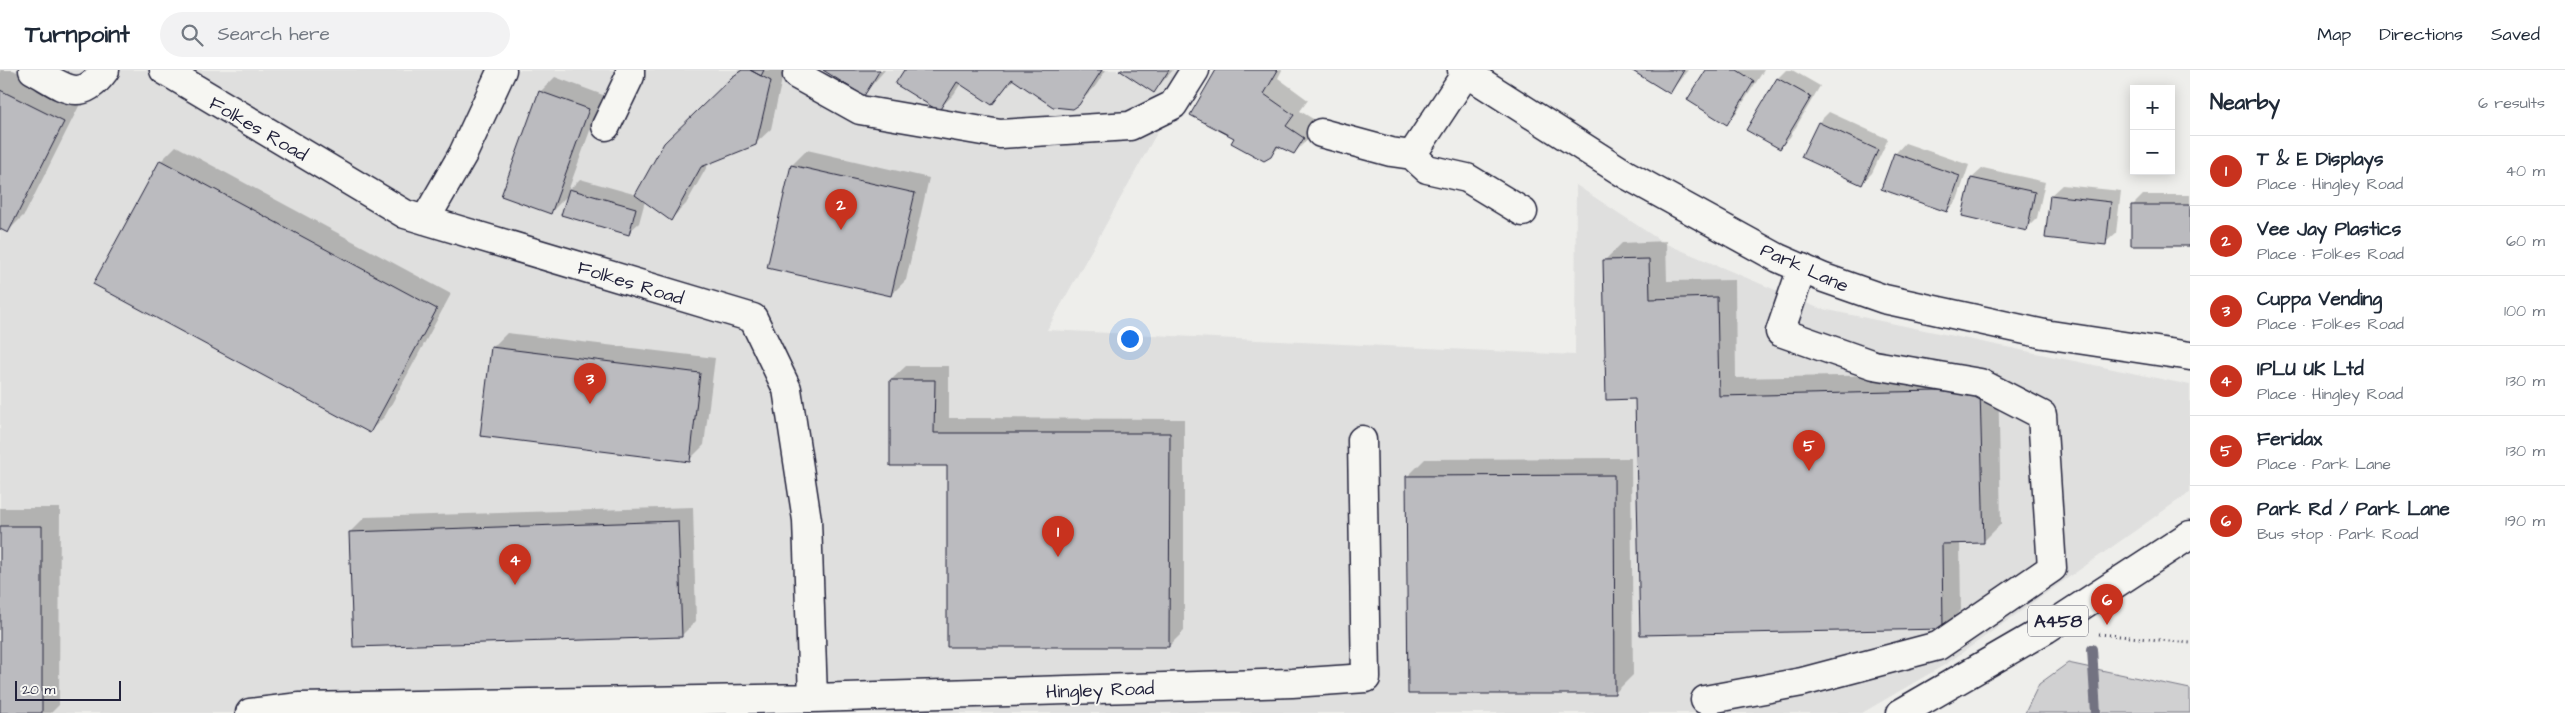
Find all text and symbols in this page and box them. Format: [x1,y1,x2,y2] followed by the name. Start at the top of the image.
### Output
[160,12,510,57] search box
[25,18,130,52] text: Turnpoint
[178,21,206,49] icon: search
[218,21,330,48] text: Search here
[2317,22,2351,47] text: Map
[2379,22,2463,47] text: Directions
[2491,22,2540,47] text: Saved
[2130,85,2175,175] map controls
[2130,85,2175,130] button: +
[2210,88,2280,117] text: Nearby
[204,90,313,169] street label: Folkes Road
[2478,92,2545,114] text: 6 results
[2130,130,2175,175] button: −
[2257,146,2384,173] text: T & E Displays
[2225,160,2227,182] text: 1
[2505,160,2545,182] text: 40 m
[2257,173,2403,195] text: Place · Hingley Road
[825,189,857,230] pin: 2
[2257,216,2401,243] text: Vee Jay Plastics
[2221,230,2231,252] text: 2
[2506,230,2545,252] text: 60 m
[1756,237,1853,300] street label: Park Lane
[2257,243,2404,265] text: Place · Folkes Road
[574,255,687,312] street label: Folkes Road
[2257,286,2382,313] text: Cuppa Vending
[2222,300,2230,322] text: 3
[2504,300,2545,322] text: 100 m
[2257,313,2404,335] text: Place · Folkes Road
[1117,326,1143,352] your location
[2257,356,2364,383] text: IPLU UK Ltd
[574,363,606,404] pin: 3
[2221,370,2231,392] text: 4
[2506,370,2545,392] text: 130 m
[2257,383,2403,405] text: Place · Hingley Road
[2257,426,2322,453] text: Feridax
[1793,430,1825,471] pin: 5
[2220,440,2232,462] text: 5
[2506,440,2545,462] text: 130 m
[2257,453,2391,475] text: Place · Park Lane
[2257,496,2450,523] text: Park Rd / Park Lane
[2221,510,2231,532] text: 6
[2505,510,2545,532] text: 190 m
[1042,516,1074,557] pin: 1
[2257,523,2419,545] text: Bus stop · Park Road
[499,544,531,585] pin: 4
[2091,584,2123,625] pin: 6
[2028,606,2088,636] road number: A458
[1045,675,1155,707] street label: Hingley Road
[15,678,121,701] scale bar
[22,680,55,700] text: 20 m

